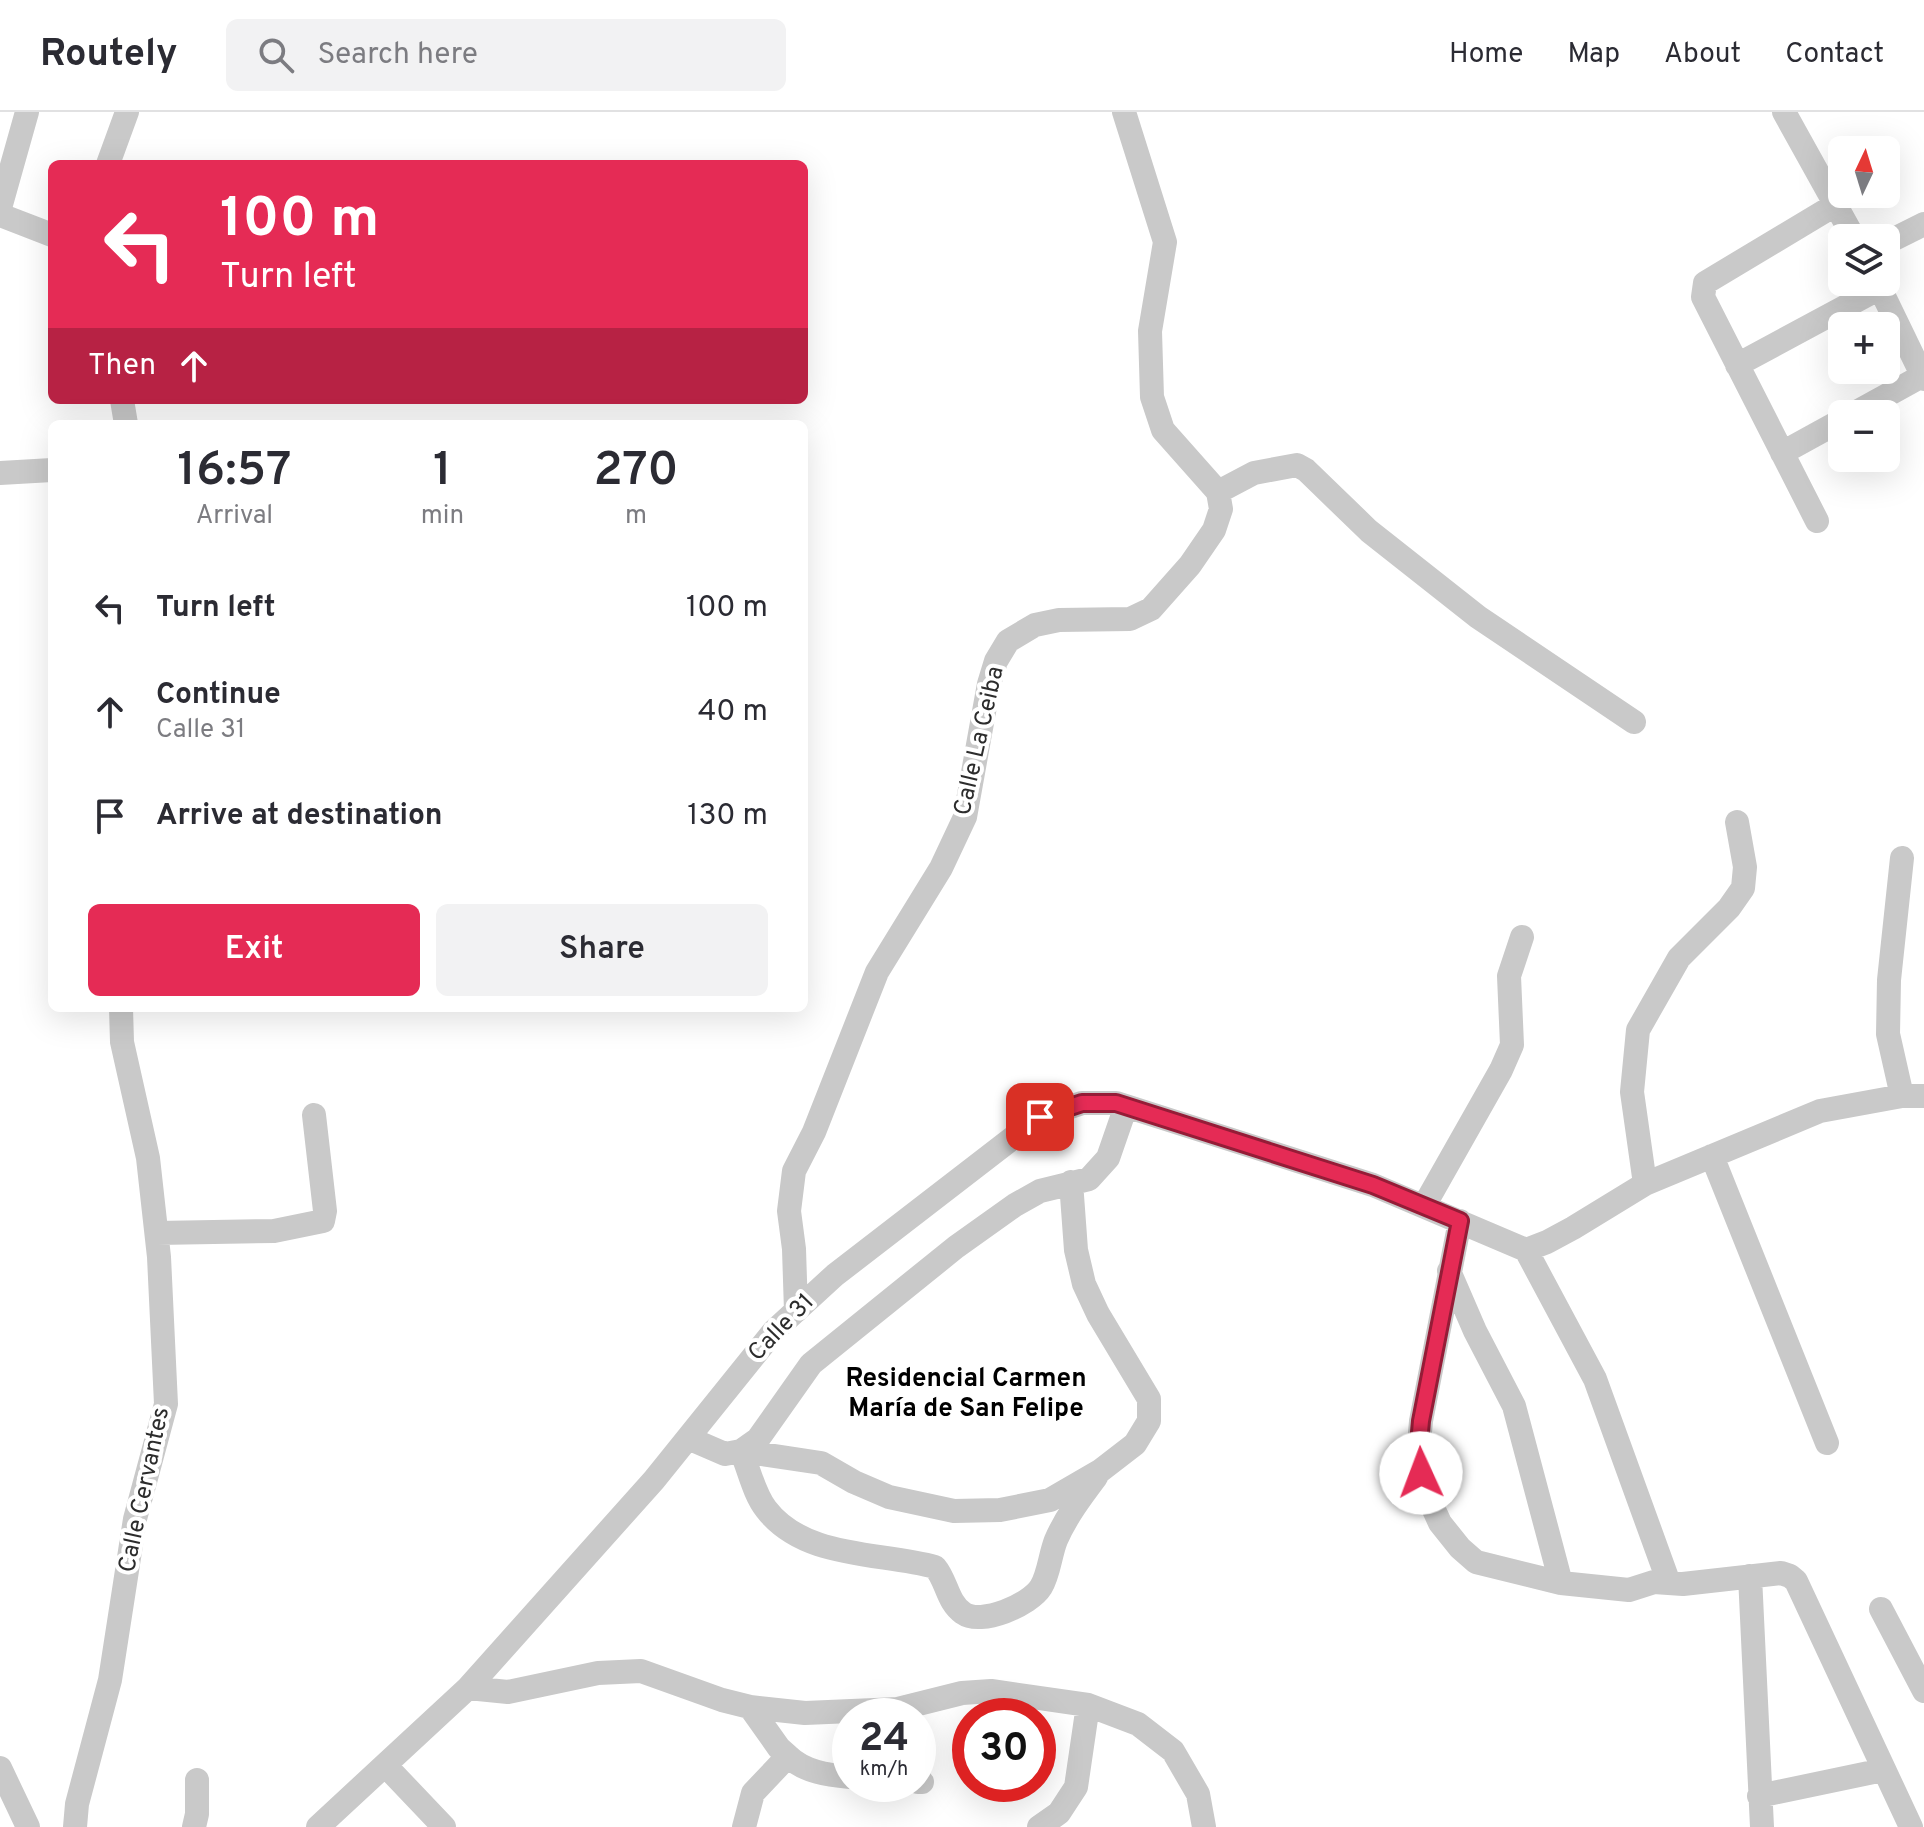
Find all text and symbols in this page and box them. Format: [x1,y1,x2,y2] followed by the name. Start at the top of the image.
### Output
[226,19,786,91] search box
[40,31,178,80] text: Routely
[254,33,298,77] icon: search
[318,37,478,74] text: Search here
[1449,37,1523,73] text: Home
[1567,37,1620,73] text: Map
[1664,37,1741,73] text: About
[1785,37,1884,73] text: Contact
[1828,136,1900,208] north arrow
[1828,136,1900,472] map controls
[220,186,379,256] text: 100 m
[88,192,192,296] icon: left
[1828,224,1900,296] button: layers
[220,255,357,301] text: Turn left
[1828,312,1900,384] button: +
[172,344,216,388] icon: ahead
[88,348,156,385] text: Then
[1828,400,1900,472] button: −
[177,442,292,502] text: 16:57
[433,442,452,502] text: 1
[593,442,679,502] text: 270
[196,500,273,533] text: Arrival
[421,500,464,533] text: min
[625,500,647,533] text: m
[88,586,132,630] icon: left
[156,590,276,627] text: Turn left
[686,590,768,627] text: 100 m
[948,664,1012,818] street label: Calle La Ceiba
[156,677,281,714] text: Continue
[88,690,132,734] icon: ahead
[698,694,768,731] text: 40 m
[156,714,246,747] text: Calle 31
[88,794,132,838] icon: arrive
[156,798,442,835] text: Arrive at destination
[687,798,768,835] text: 130 m
[88,904,420,996] button: Exit
[436,904,768,996] button: Share
[1006,1083,1074,1151] pin
[1018,1095,1062,1139] icon: arrive
[743,1288,821,1368] street label: Calle 31
[845,1363,1087,1426] district label: Residencial Carmen María de San Felipe
[113,1405,177,1575] street label: Calle Cervantes
[1379,1431,1463,1515] position arrow
[952,1698,1056,1802] speed limit sign: 30
[859,1715,909,1765] text: 24
[860,1757,908,1783] text: km/h

